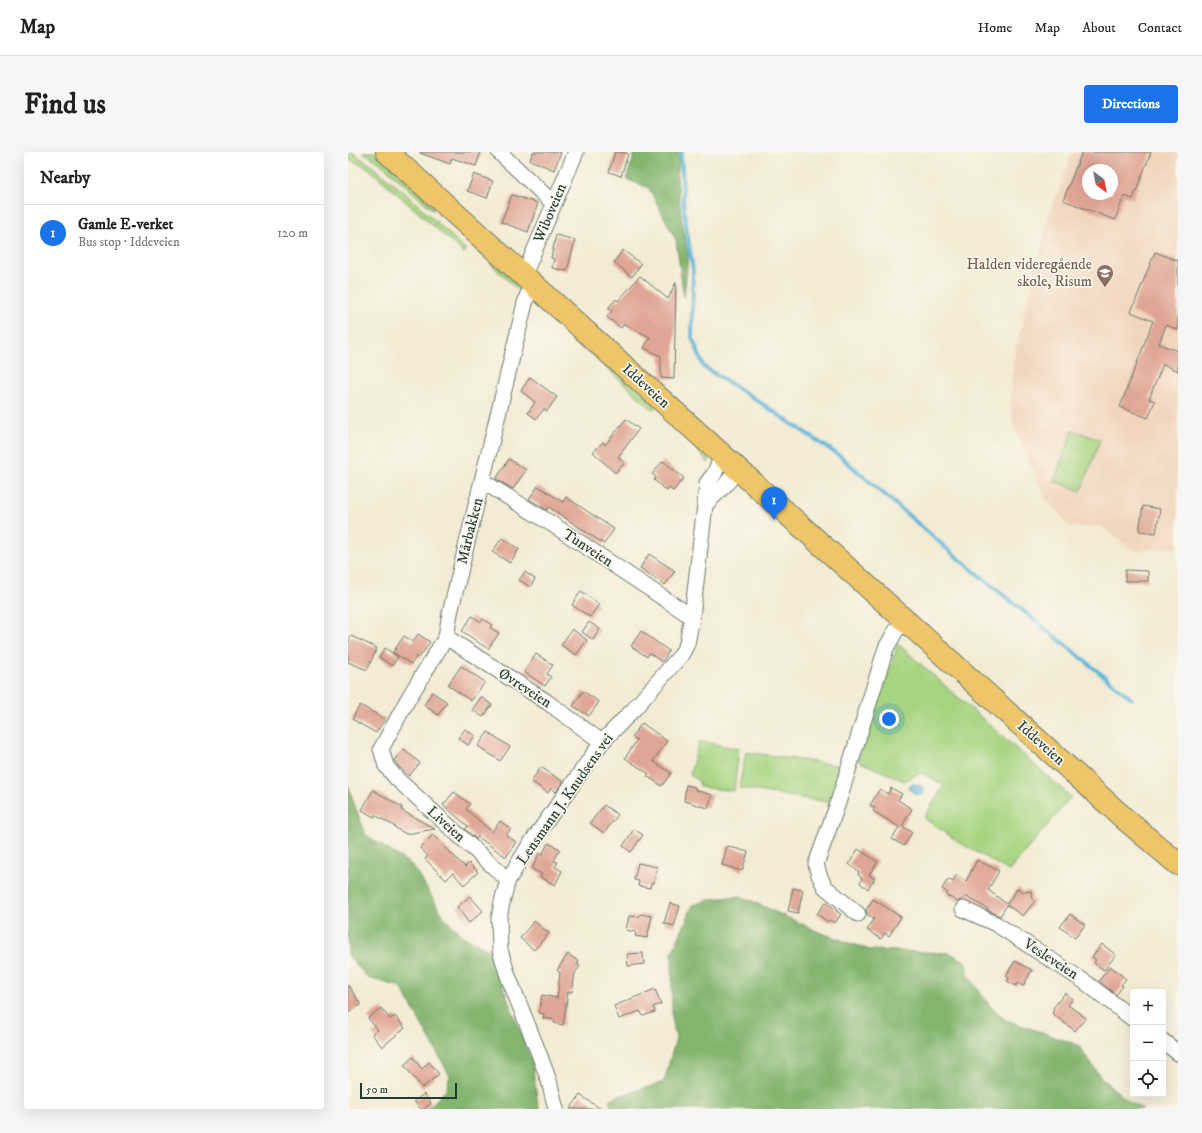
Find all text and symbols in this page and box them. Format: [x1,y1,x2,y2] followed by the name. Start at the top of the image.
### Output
[20,16,55,39] text: Map
[978,19,1012,37] text: Home
[1034,19,1060,37] text: Map
[1082,19,1116,37] text: About
[1138,19,1182,37] text: Contact
[1084,85,1178,123] button: Directions
[24,87,106,122] text: Find us
[1082,164,1118,200] north arrow
[40,167,90,189] text: Nearby
[529,180,571,246] street label: Wiboveien
[78,215,173,234] text: Gamle E-verket
[51,225,55,241] text: 1
[277,225,308,241] text: 120 m
[78,234,180,250] text: Bus stop · Iddeveien
[966,255,1092,291] place label: Halden videregående skole, Risum
[1095,263,1115,288] school or university icon: Halden videregående skole, Risum
[618,360,674,413] street label: Iddeveien
[761,487,787,520] pin: 1
[453,496,487,566] street label: Mårbakken
[559,525,617,571] street label: Tunveien
[495,664,555,712] street label: Øvreveien
[879,709,899,729] your location
[1013,717,1069,770] street label: Iddeveien
[513,730,618,868] street label: Lensmann J. Knudsens vei
[423,802,469,846] street label: Liveien
[1019,934,1082,984] street label: Vesleveien
[1130,989,1166,1097] map controls
[1130,989,1166,1025] button: +
[1130,1025,1166,1061] button: −
[1130,1061,1166,1097] button: locate
[360,1081,457,1100] scale bar
[366,1083,388,1097] text: 50 m

